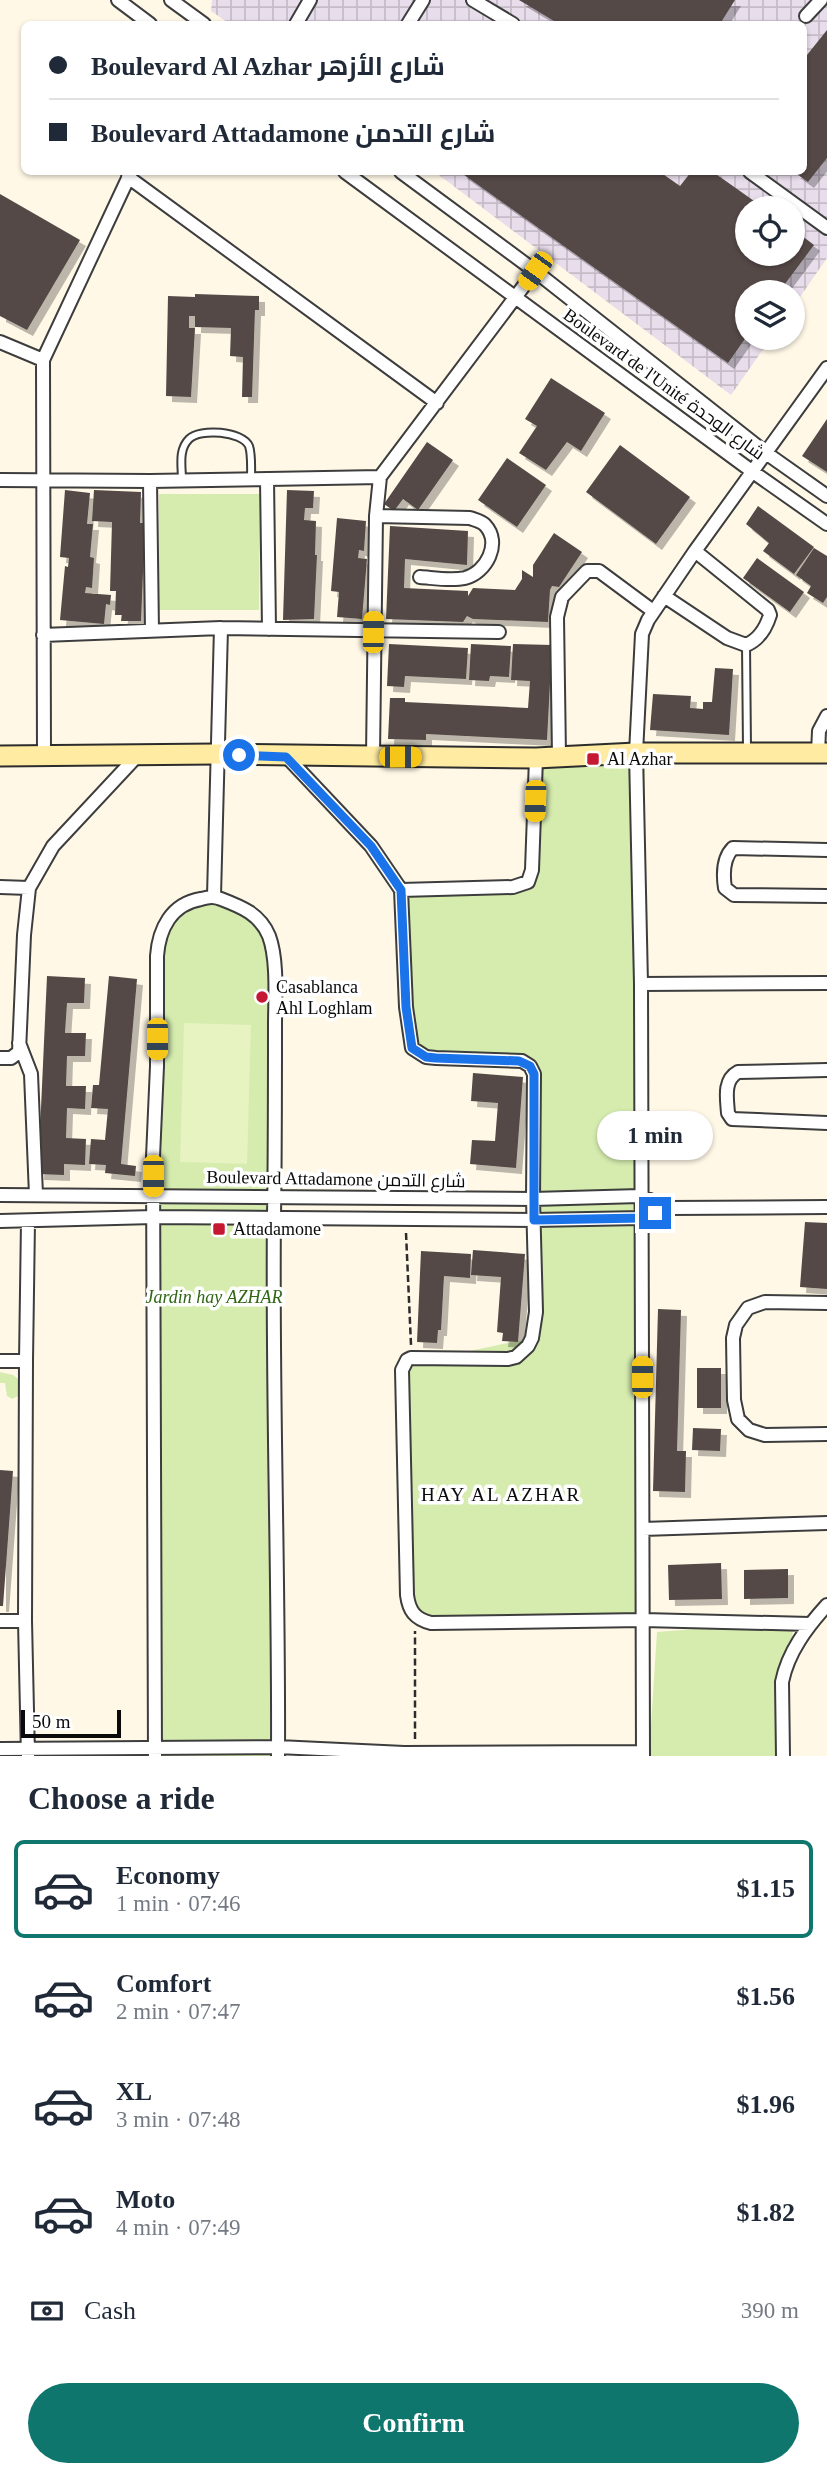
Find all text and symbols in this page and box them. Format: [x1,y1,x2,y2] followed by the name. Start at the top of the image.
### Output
[91,52,445,81] text: Boulevard Al Azhar شارع الأزهر
[91,119,495,148] text: Boulevard Attadamone شارع التدمن
[735,196,805,350] map controls
[735,196,805,266] button: locate
[515,248,556,294] car
[735,280,805,350] button: layers
[558,304,768,465] street label: Boulevard de l'Unité شارع الوحدة
[363,611,384,653] car
[223,739,255,771] route start
[380,747,422,768] car
[607,749,672,769] place label: Al Azhar
[585,751,601,767] marker: Al Azhar
[524,780,547,822] car
[276,977,373,1018] place label: Casablanca Ahl Loghlam
[254,989,270,1005] marker: Casablanca Ahl Loghlam
[147,1018,168,1060] car
[597,1112,713,1160] callout: 1 min
[627,1123,683,1148] text: 1 min
[143,1155,164,1197] car
[206,1167,466,1193] street label: Boulevard Attadamone شارع التدمن
[639,1197,671,1229] route end
[233,1219,321,1239] place label: Attadamone
[211,1221,227,1237] marker: Attadamone
[146,1287,283,1307] park label: Jardin hay AZHAR
[632,1356,653,1398] car
[421,1484,581,1505] district label: HAY AL AZHAR
[21,1707,121,1739] scale bar
[32,1711,71,1732] text: 50 m
[28,1780,215,1816] text: Choose a ride
[32,1858,95,1921] icon: car
[116,1861,220,1890] text: Economy
[737,1874,795,1903] text: $1.15
[116,1891,241,1916] text: 1 min · 07:46
[32,1966,95,2029] icon: car
[116,1969,211,1998] text: Comfort
[737,1982,795,2011] text: $1.56
[116,1999,241,2024] text: 2 min · 07:47
[32,2074,95,2137] icon: car
[116,2077,152,2106] text: XL
[737,2090,795,2119] text: $1.96
[116,2107,241,2132] text: 3 min · 07:48
[32,2182,95,2245] icon: car
[116,2185,175,2214] text: Moto
[737,2198,795,2227] text: $1.82
[116,2215,241,2240] text: 4 min · 07:49
[28,2292,66,2330] icon: cash
[84,2296,136,2325] text: Cash
[741,2298,799,2323] text: 390 m
[28,2383,799,2463] button: Confirm

